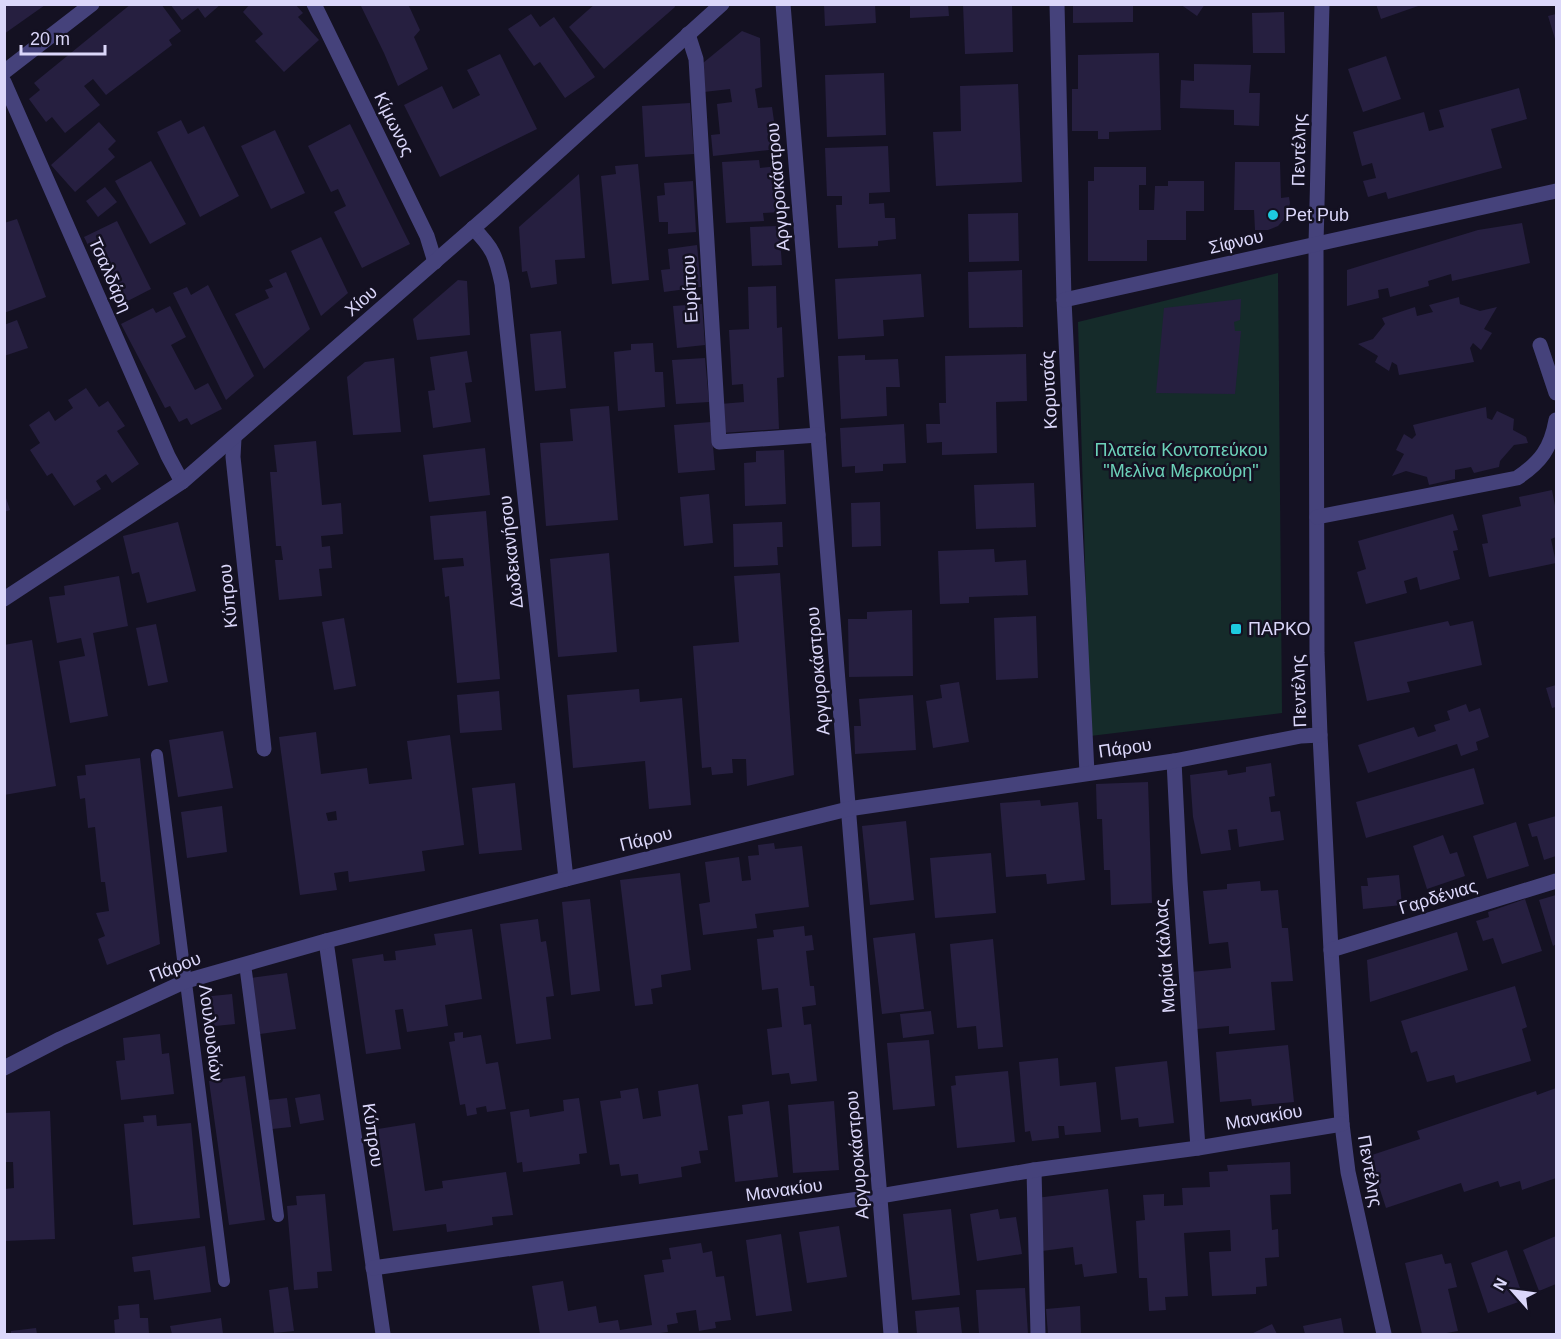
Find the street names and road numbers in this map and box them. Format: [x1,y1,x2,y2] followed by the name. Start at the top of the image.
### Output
[370,89,418,159] street label: Κίμωνος
[1288,113,1310,187] street label: Πεντέλης
[762,122,794,252] street label: Αργυροκάστρου
[1207,226,1265,258] street label: Σίφνου
[85,234,135,316] street label: Τσαλδάρη
[678,254,702,324] street label: Ευρίπου
[341,282,381,320] street label: Χίου
[1037,350,1061,430] street label: Κορυτσάς
[495,495,527,609] street label: Δωδεκανήσου
[215,563,241,629] street label: Κύπρου
[802,606,834,736] street label: Αργυροκάστρου
[1288,654,1310,728] street label: Πεντέλης
[1097,734,1153,762] street label: Πάρου
[618,823,674,855] street label: Πάρου
[1396,876,1480,918] street label: Γαρδένιας
[1151,898,1179,1014] street label: Μαρία Κάλλας
[146,948,204,986] street label: Πάρου
[195,983,227,1083] street label: Λουλουδιών
[841,1090,873,1220] street label: Αργυροκάστρου
[1224,1100,1304,1134] street label: Μανακίου
[359,1102,387,1168] street label: Κύπρου
[1354,1133,1386,1209] street label: Πεντέλης
[744,1175,824,1205] street label: Μανακίου

